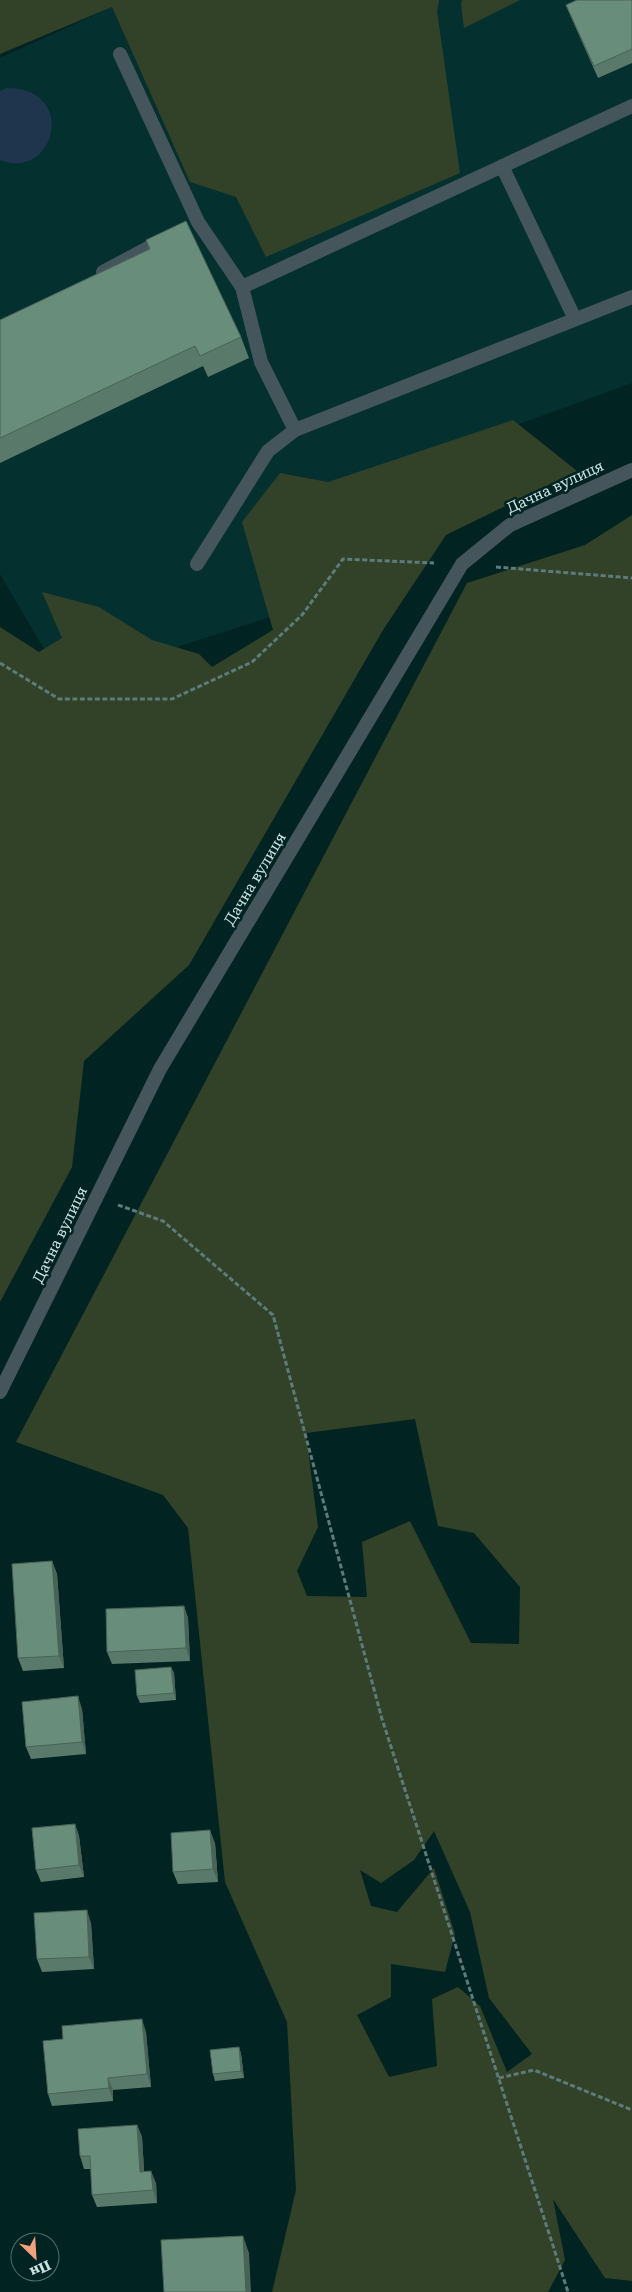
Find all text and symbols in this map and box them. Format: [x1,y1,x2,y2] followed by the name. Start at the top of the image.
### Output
[503,457,607,517] street label: Дачна вулиця
[220,829,290,929] street label: Дачна вулиця
[29,1184,91,1286] street label: Дачна вулиця
[10,2232,60,2282] north arrow
[27,2257,53,2281] text: Пн

